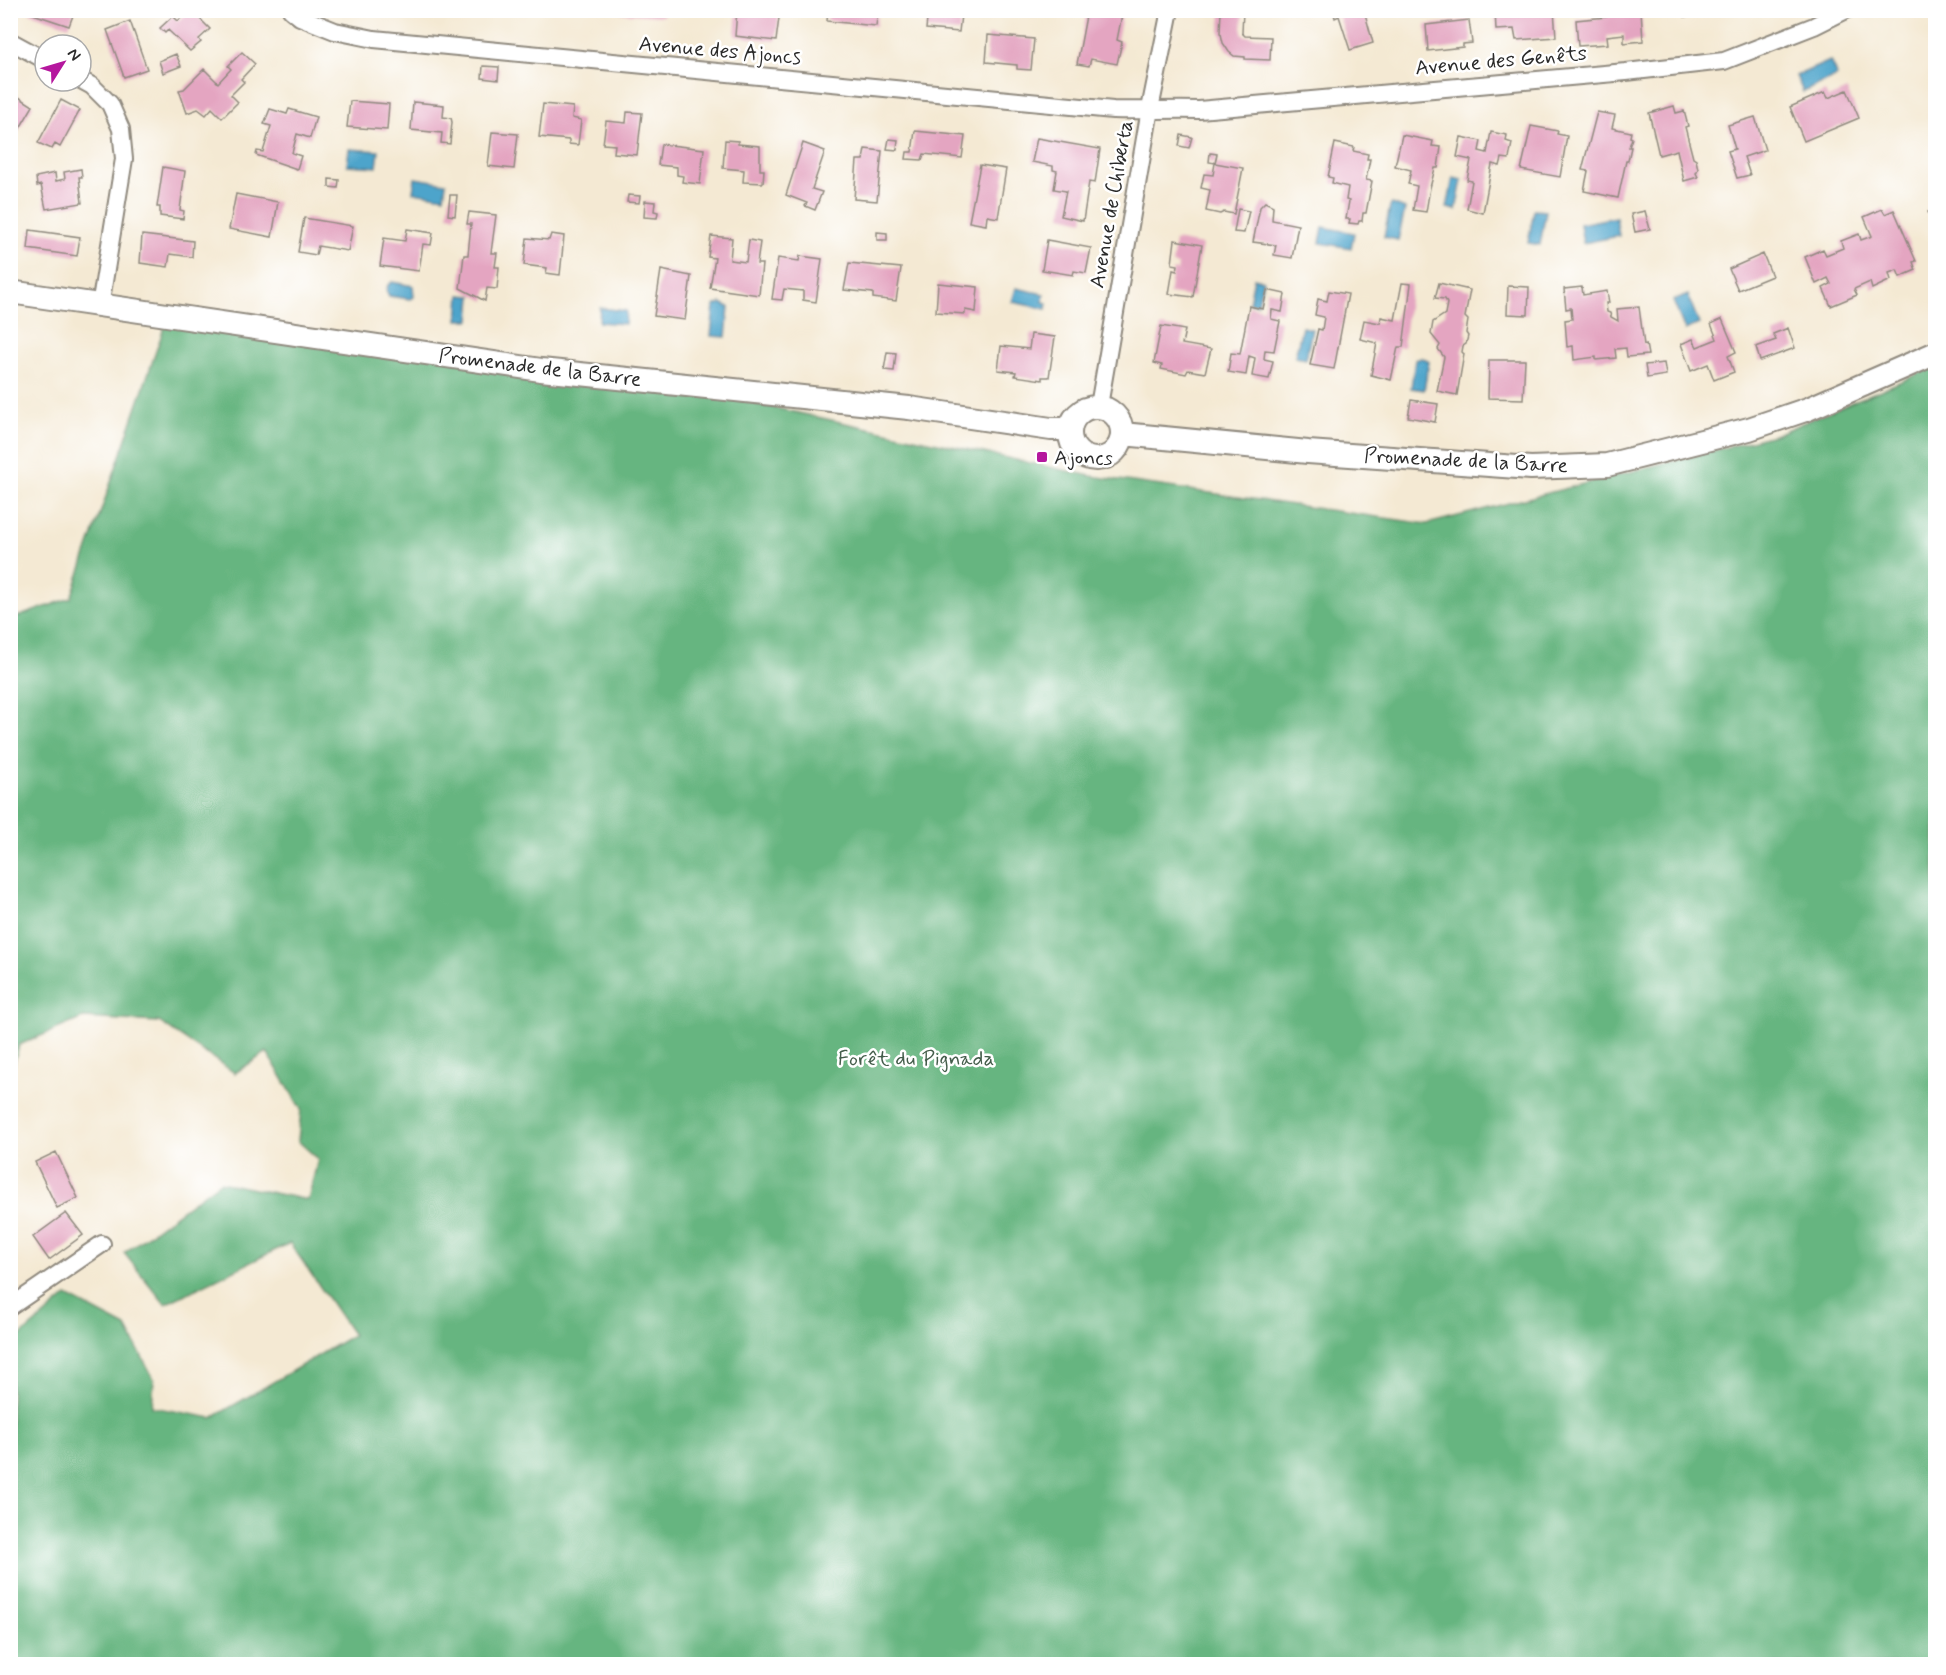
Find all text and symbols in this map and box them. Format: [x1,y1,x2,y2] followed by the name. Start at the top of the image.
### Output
[638,30,802,72] street label: Avenue des Ajoncs
[33,33,93,93] north arrow
[1414,40,1588,82] street label: Avenue des Genêts
[62,44,85,65] text: N
[1083,118,1141,290] street label: Avenue de Chiberta
[437,342,643,394] street label: Promenade de la Barre
[1363,442,1569,480] street label: Promenade de la Barre
[1054,444,1113,472] place label: Ajoncs
[1035,450,1049,464] marker: Ajoncs
[838,1045,994,1073] park label: Forêt du Pignada

